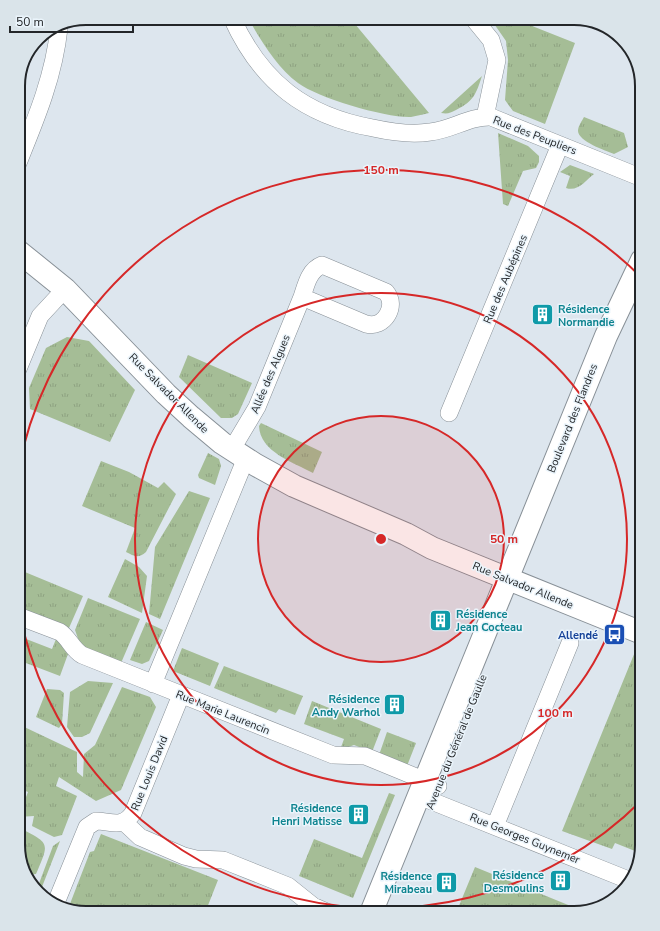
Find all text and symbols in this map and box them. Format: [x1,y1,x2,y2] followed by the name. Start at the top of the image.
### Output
[10,8,133,34] scale bar
[16,14,44,30] text: 50 m
[491,113,579,158] street label: Rue des Peupliers
[363,162,399,178] text: 150 m
[480,232,531,326] street label: Rue des Aubépines
[529,302,555,328] building icon: Résidence Normandie
[558,302,614,330] place label: Résidence Normandie
[247,332,294,416] street label: Allée des Algues
[125,350,212,437] street label: Rue Salvador Allende
[544,361,601,475] street label: Boulevard des Flandres
[490,531,518,547] text: 50 m
[374,532,388,546] centre of rings
[470,558,576,613] street label: Rue Salvador Allende
[428,607,454,633] building icon: Résidence Jean Cocteau
[455,607,522,635] place label: Résidence Jean Cocteau
[601,622,627,648] bus stop icon: Allendé
[558,628,598,643] place label: Allendé
[422,672,491,812] street label: Avenue du Général de Gaulle
[173,687,272,738] street label: Rue Marie Laurencin
[312,692,380,720] place label: Résidence Andy Warhol
[382,692,408,718] building icon: Résidence Andy Warhol
[537,705,573,721] text: 100 m
[128,733,171,813] street label: Rue Louis David
[272,801,342,829] place label: Résidence Henri Matisse
[345,801,371,827] building icon: Résidence Henri Matisse
[467,809,582,867] street label: Rue Georges Guynemer
[484,868,544,896] place label: Résidence Desmoulins
[547,868,573,894] building icon: Résidence Desmoulins
[380,869,432,897] place label: Résidence Mirabeau
[434,869,460,895] building icon: Résidence Mirabeau

